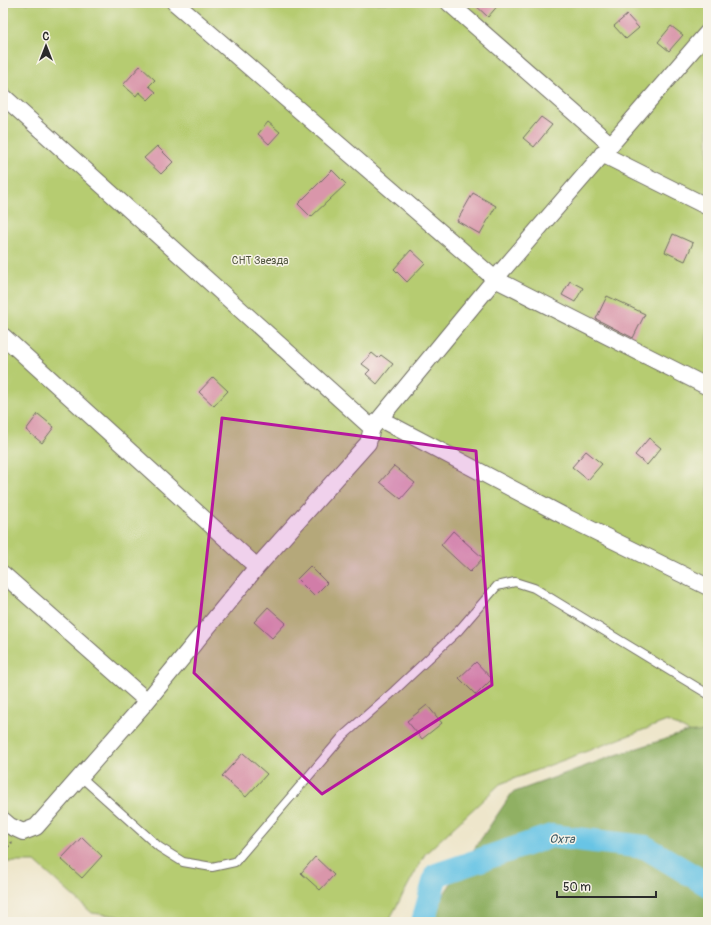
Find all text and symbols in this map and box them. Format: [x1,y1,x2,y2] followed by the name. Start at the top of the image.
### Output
[26,26,66,66] north arrow
[43,30,50,43] text: С
[232,254,288,267] park label: СНТ Звезда
[549,832,576,847] water label: Охта
[557,873,656,899] scale bar
[563,880,591,895] text: 50 m

